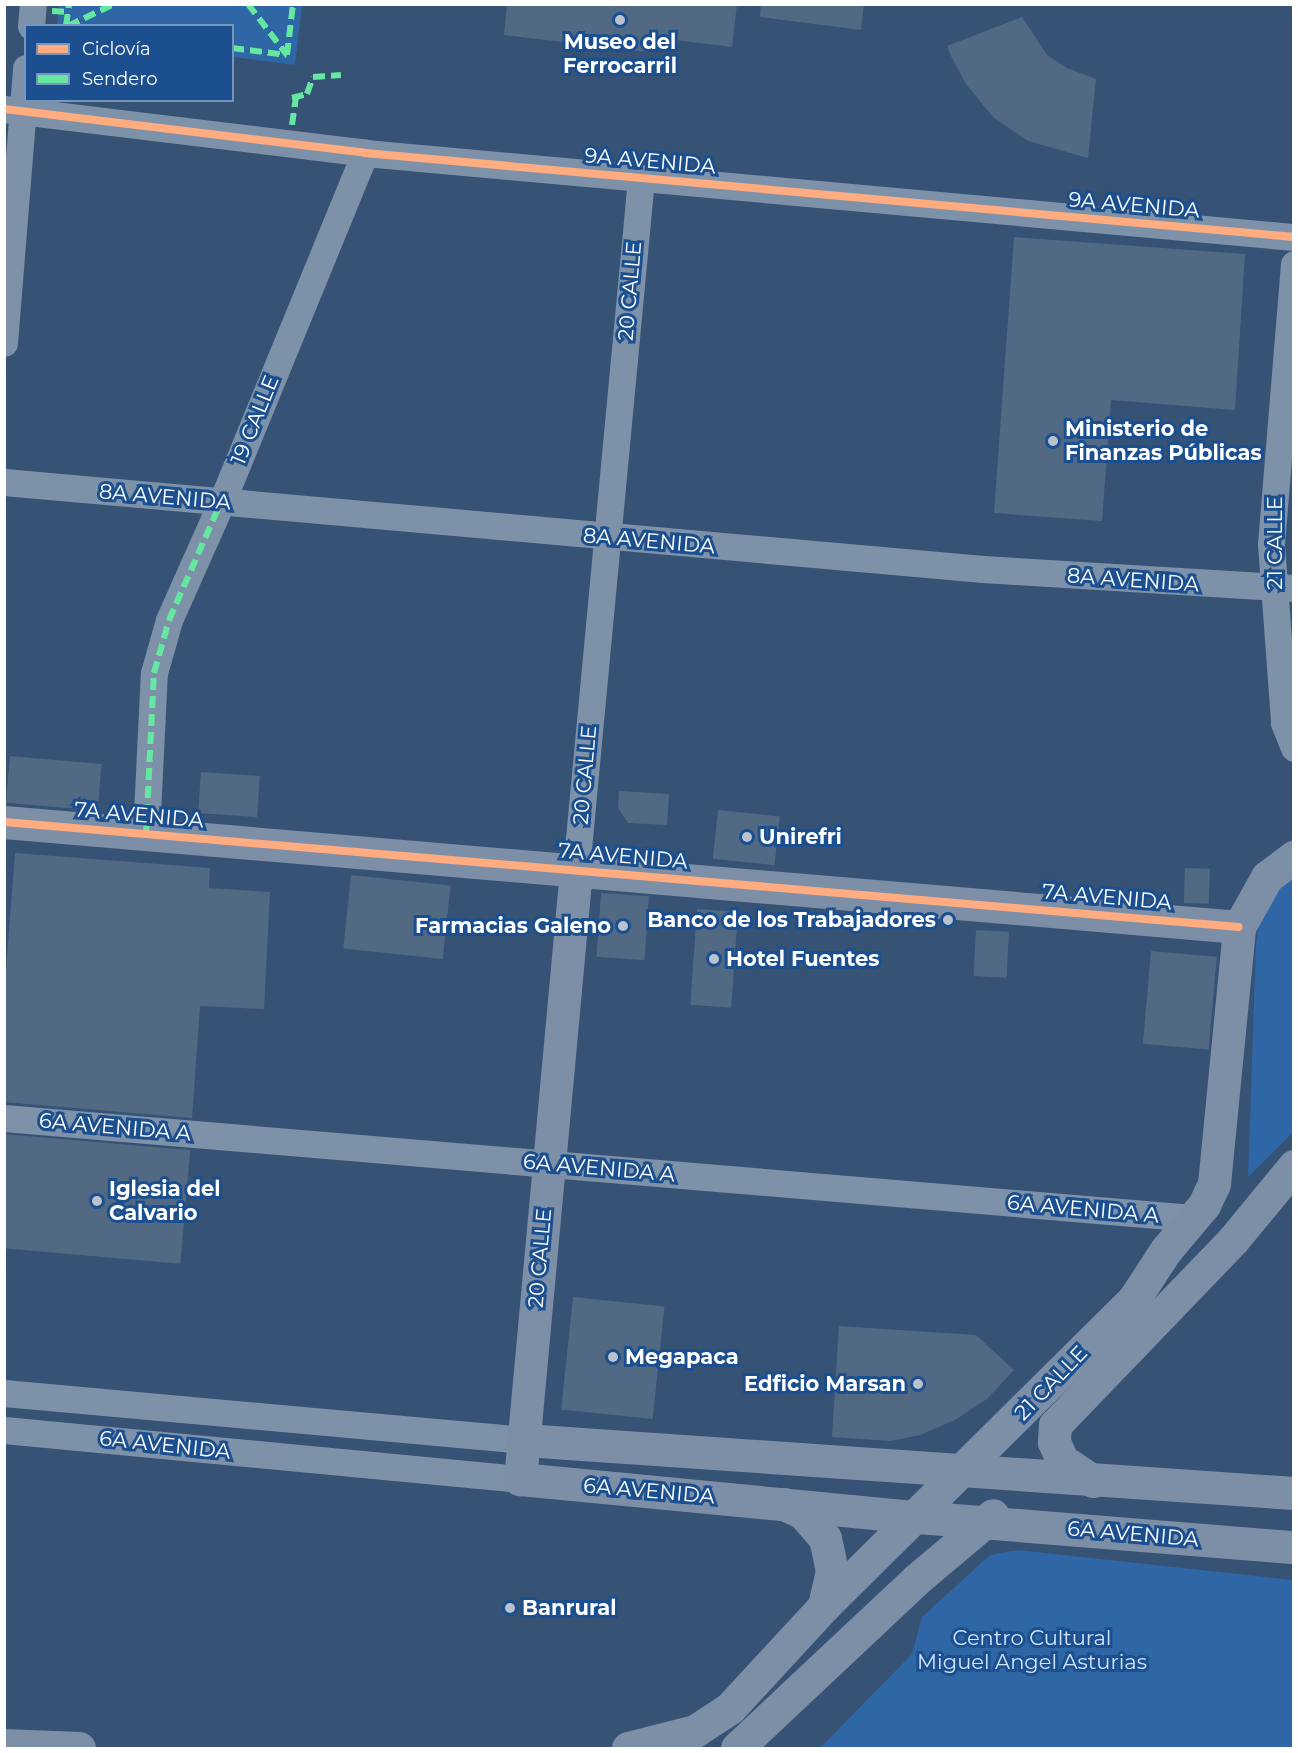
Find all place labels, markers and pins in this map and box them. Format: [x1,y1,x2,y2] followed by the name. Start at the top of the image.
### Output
[613,13,627,27] marker: Museo del Ferrocarril
[563,29,677,79] place label: Museo del Ferrocarril
[1065,416,1262,466] place label: Ministerio de Finanzas Públicas
[1046,434,1060,448] marker: Ministerio de Finanzas Públicas
[759,824,842,850] place label: Unirefri
[740,830,754,844] marker: Unirefri
[647,907,936,933] place label: Banco de los Trabajadores
[415,913,611,939] place label: Farmacias Galeno
[941,913,955,927] marker: Banco de los Trabajadores
[616,919,630,933] marker: Farmacias Galeno
[726,946,880,972] place label: Hotel Fuentes
[707,952,721,966] marker: Hotel Fuentes
[109,1176,221,1226] place label: Iglesia del Calvario
[90,1194,104,1208] marker: Iglesia del Calvario
[625,1344,739,1370] place label: Megapaca
[606,1350,620,1364] marker: Megapaca
[744,1371,906,1397] place label: Edficio Marsan
[911,1377,925,1391] marker: Edficio Marsan
[522,1595,617,1621] place label: Banrural
[503,1601,517,1615] marker: Banrural

